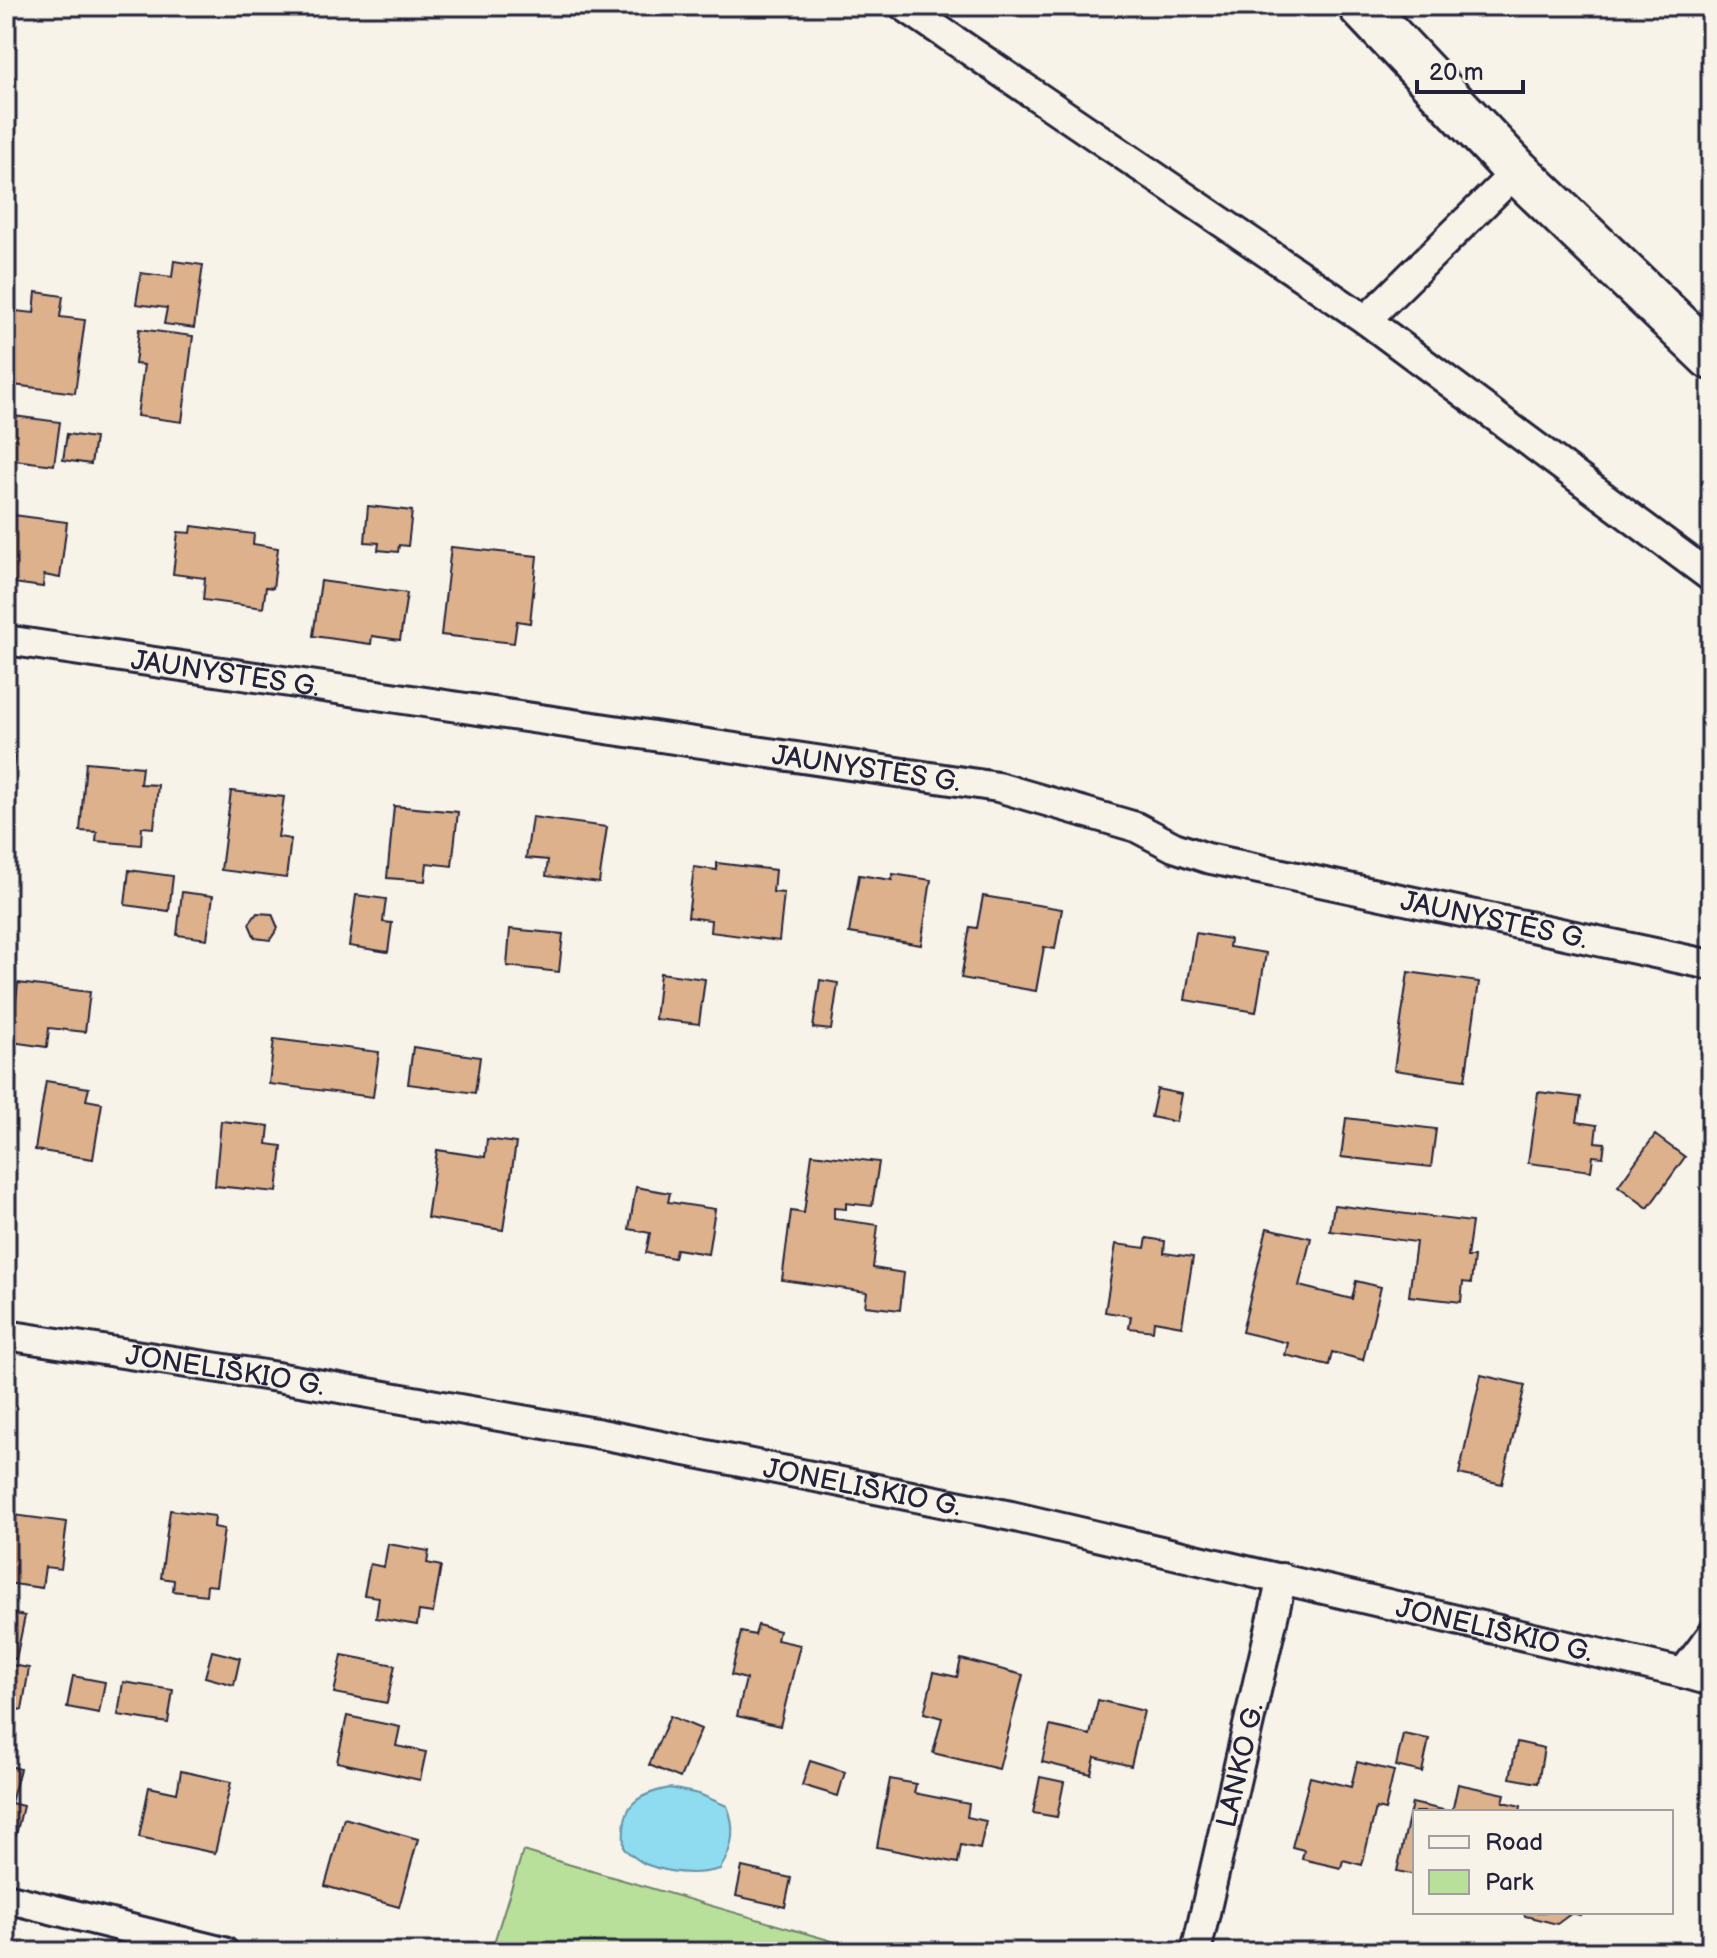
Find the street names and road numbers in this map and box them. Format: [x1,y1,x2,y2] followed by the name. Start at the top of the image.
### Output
[129,644,322,704] street label: JAUNYSTĖS G.
[770,739,963,799] street label: JAUNYSTĖS G.
[1398,885,1590,956] street label: JAUNYSTĖS G.
[123,1339,327,1403] street label: JONELIŠKIO G.
[761,1452,964,1524] street label: JONELIŠKIO G.
[1393,1592,1596,1669] street label: JONELIŠKIO G.
[1210,1700,1271,1831] street label: LANKO G.

